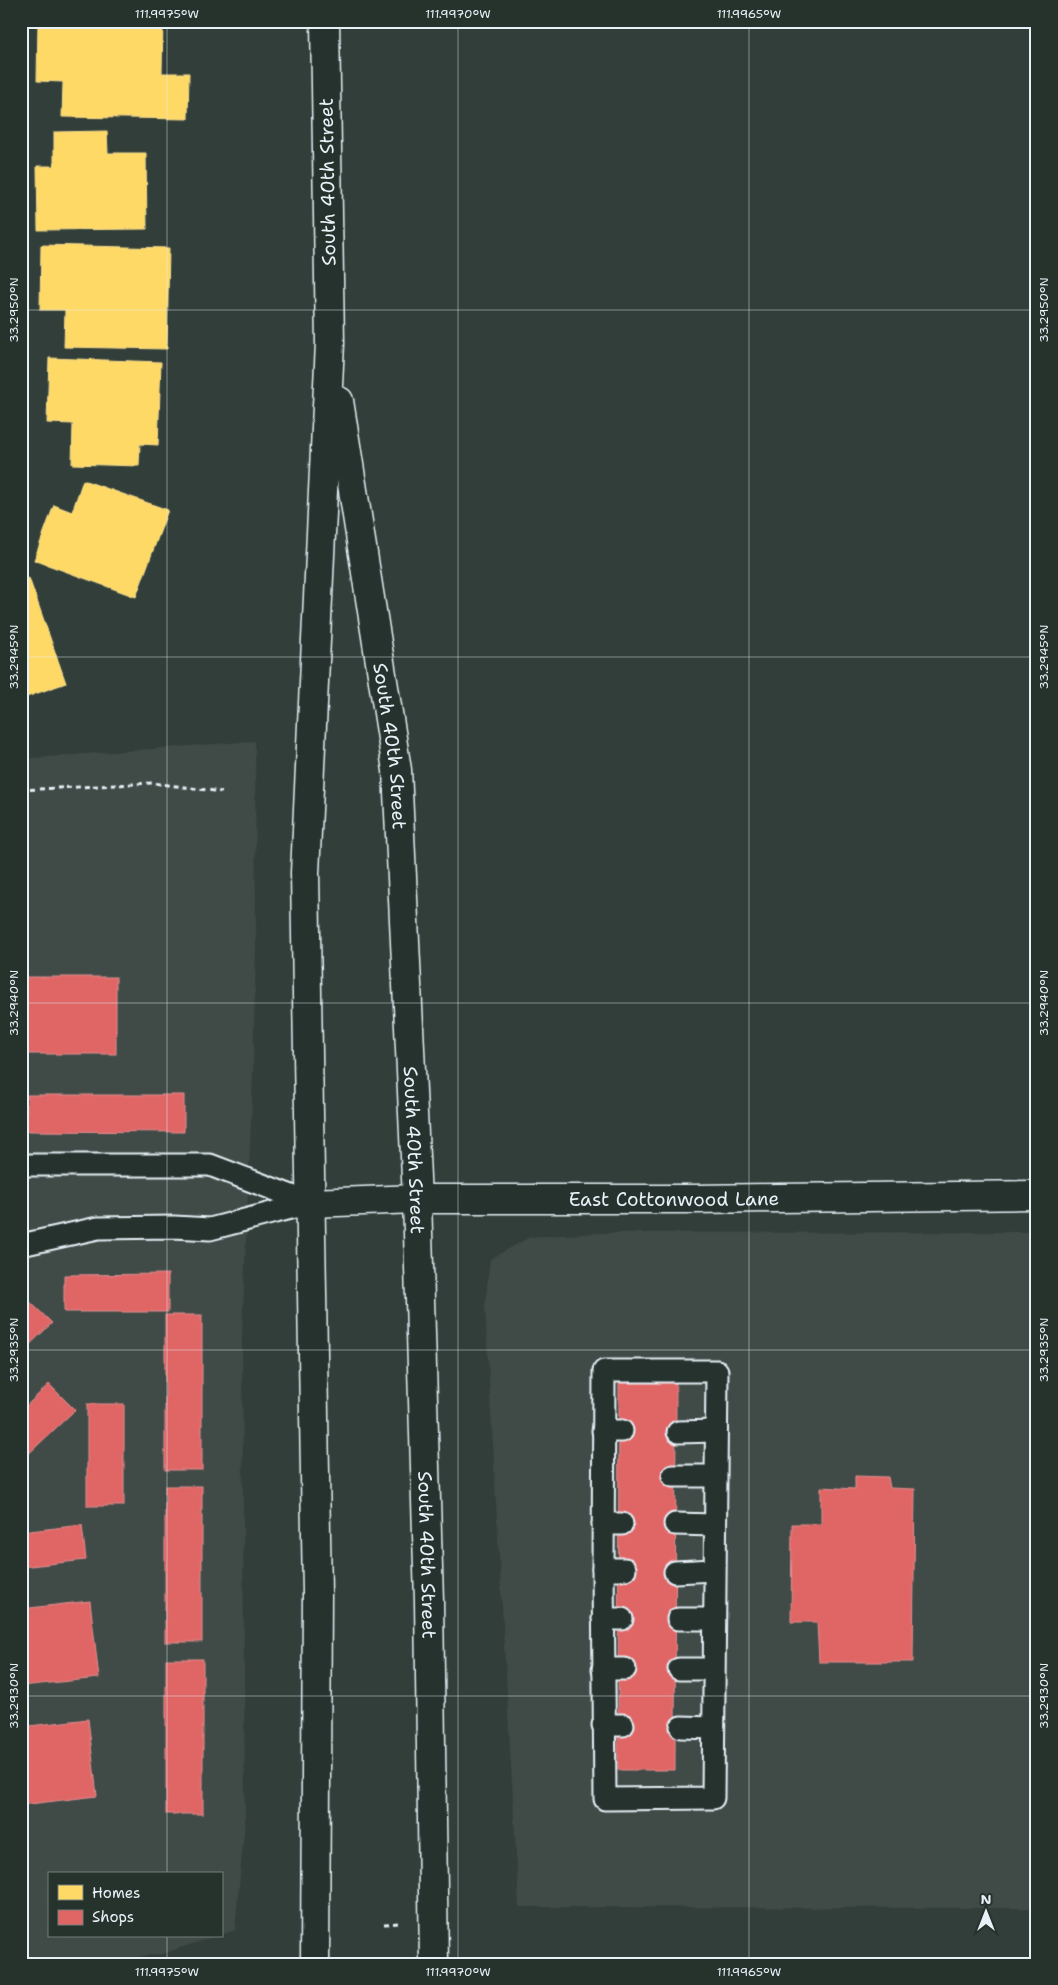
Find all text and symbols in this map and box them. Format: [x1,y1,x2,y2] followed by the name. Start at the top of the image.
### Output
[135,6,199,22] text: 111.9975°W
[425,6,491,22] text: 111.9970°W
[717,6,781,22] text: 111.9965°W
[314,98,341,266] street label: South 40th Street
[6,277,22,343] text: 33.2950°N
[1036,277,1052,343] text: 33.2950°N
[6,624,22,690] text: 33.2945°N
[1036,624,1052,690] text: 33.2945°N
[367,661,412,830] street label: South 40th Street
[6,970,22,1036] text: 33.2940°N
[1036,970,1052,1036] text: 33.2940°N
[398,1066,430,1234] street label: South 40th Street
[569,1186,779,1212] street label: East Cottonwood Lane
[6,1318,22,1382] text: 33.2935°N
[1036,1318,1052,1382] text: 33.2935°N
[412,1471,442,1639] street label: South 40th Street
[6,1663,22,1729] text: 33.2930°N
[1036,1663,1052,1729] text: 33.2930°N
[48,1872,222,1938] legend
[92,1883,140,1903] text: Homes
[960,1888,1010,1938] north arrow
[980,1890,992,1908] text: N
[92,1907,134,1927] text: Shops
[135,1964,199,1980] text: 111.9975°W
[425,1964,491,1980] text: 111.9970°W
[717,1964,781,1980] text: 111.9965°W

